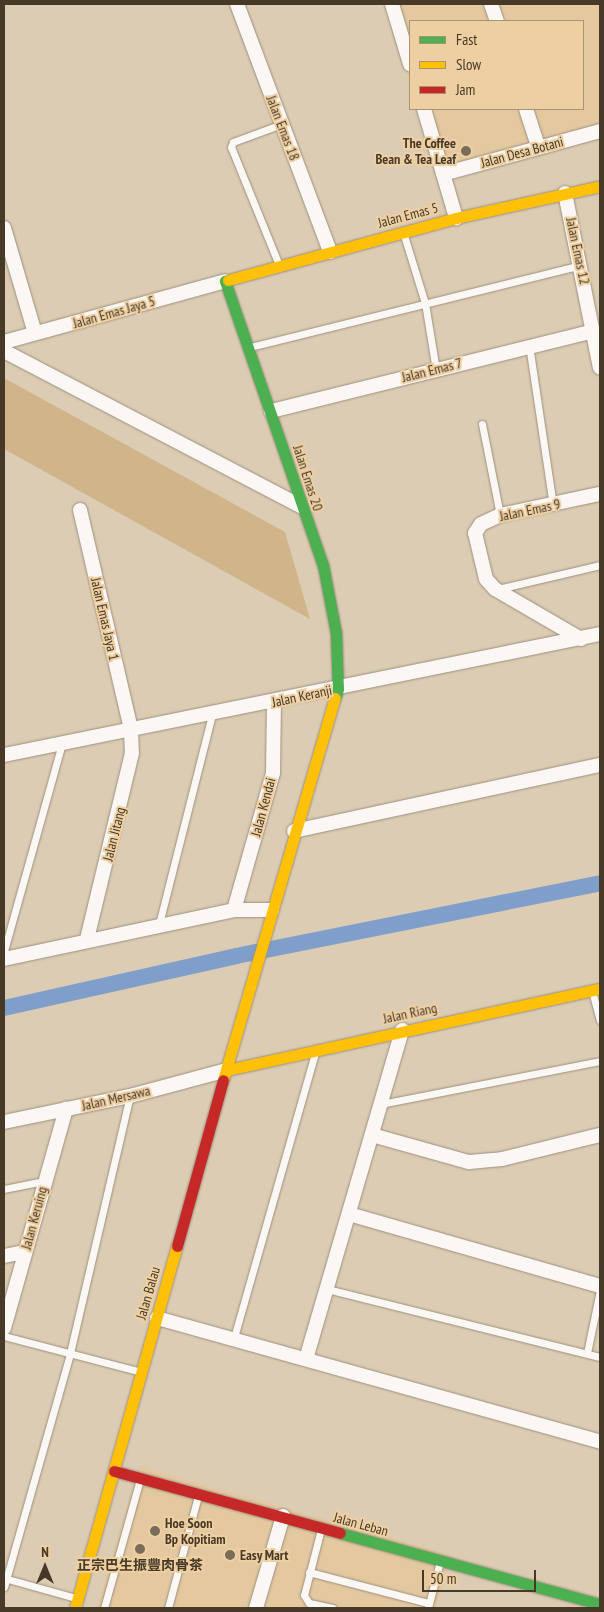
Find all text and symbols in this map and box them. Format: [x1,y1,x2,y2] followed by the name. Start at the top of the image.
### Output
[409,20,584,110] legend
[456,30,477,49] text: Fast
[456,55,481,74] text: Slow
[456,80,475,99] text: Jam
[263,93,303,163] street label: Jalan Emas 18
[479,133,565,171] street label: Jalan Desa Botani
[375,135,456,168] place label: The Coffee Bean & Tea Leaf
[460,145,472,157] marker: The Coffee Bean & Tea Leaf
[376,199,440,231] street label: Jalan Emas 5
[563,216,593,286] street label: Jalan Emas 12
[71,292,157,332] street label: Jalan Emas Jaya 5
[400,354,464,386] street label: Jalan Emas 7
[290,443,326,513] street label: Jalan Emas 20
[498,495,562,525] street label: Jalan Emas 9
[87,576,123,662] street label: Jalan Emas Jaya 1
[271,681,333,711] street label: Jalan Keranji
[247,776,279,838] street label: Jalan Kendai
[99,805,129,863] street label: Jalan Jitang
[382,999,438,1027] street label: Jalan Riang
[80,1082,152,1114] street label: Jalan Mersawa
[18,1185,50,1251] street label: Jalan Keruing
[132,1265,164,1321] street label: Jalan Balau
[332,1509,390,1539] street label: Jalan Leban
[165,1515,226,1548] place label: Hoe Soon Bp Kopitiam
[149,1525,161,1537] marker: Hoe Soon Bp Kopitiam
[20,1542,70,1592] north arrow
[41,1543,49,1561] text: N
[134,1543,146,1555] marker: 正宗巴生振豐肉骨茶
[240,1547,289,1563] place label: Easy Mart
[224,1549,236,1561] marker: Easy Mart
[77,1557,203,1573] place label: 正宗巴生振豐肉骨茶
[424,1560,538,1592] scale bar
[430,1569,456,1588] text: 50 m

